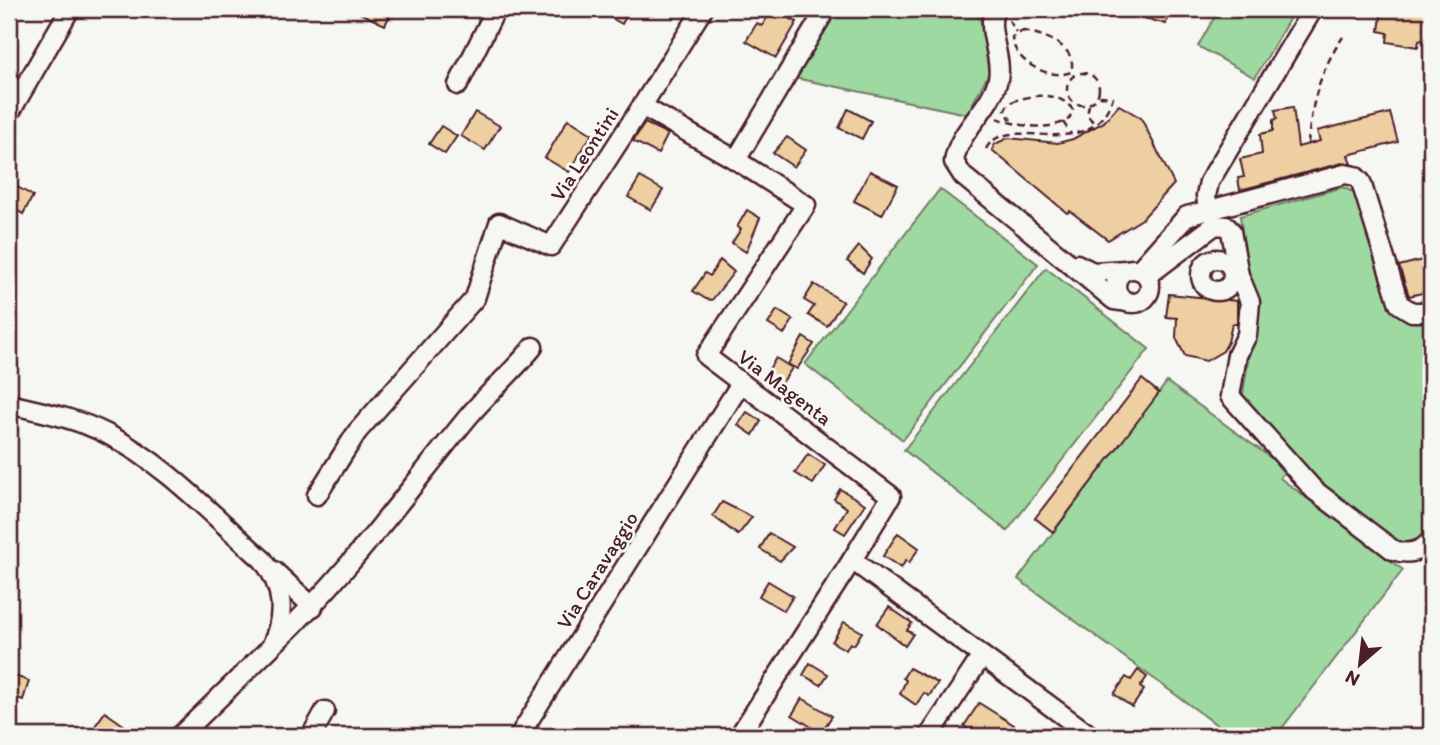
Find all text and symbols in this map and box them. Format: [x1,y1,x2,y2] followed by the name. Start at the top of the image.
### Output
[544,102,624,206] street label: Via Leontini
[733,344,837,430] street label: Via Magenta
[551,506,643,634] street label: Via Caravaggio
[1324,630,1394,700] north arrow
[1341,665,1363,692] text: N

